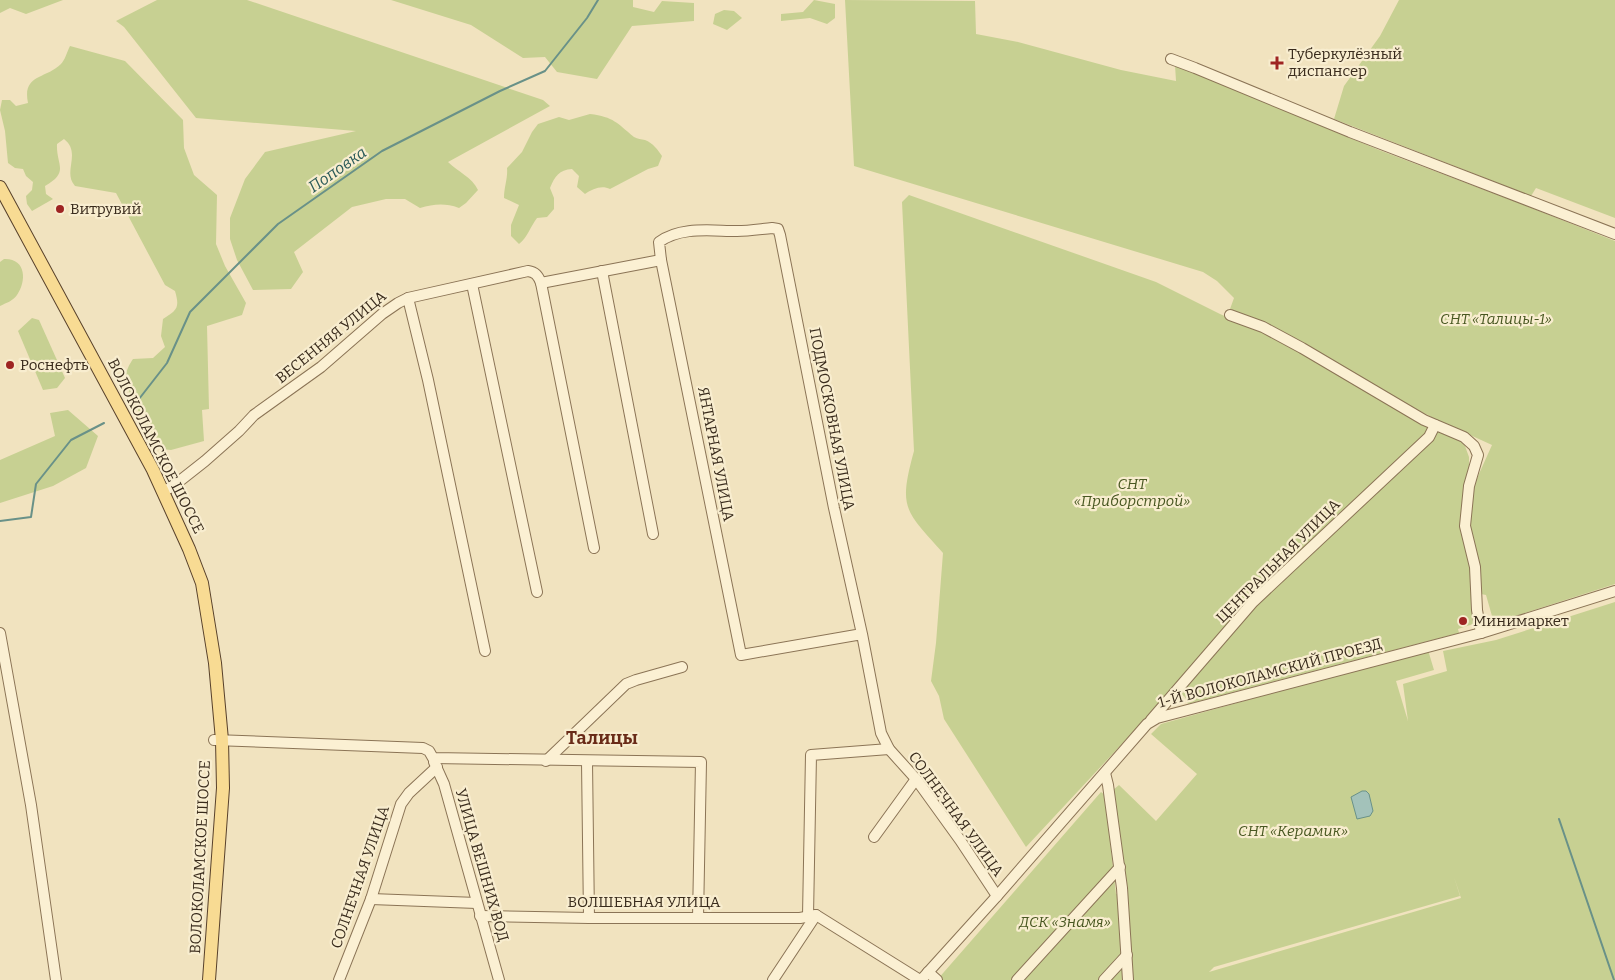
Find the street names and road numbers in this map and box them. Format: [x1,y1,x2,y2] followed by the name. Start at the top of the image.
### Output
[272,287,390,387] street label: ВЕСЕННЯЯ УЛИЦА
[805,326,859,512] street label: ПОДМОСКОВНАЯ УЛИЦА
[104,355,208,537] street label: ВОЛОКОЛАМСКОЕ ШОССЕ
[694,385,738,523] street label: ЯНТАРНАЯ УЛИЦА
[1212,495,1344,627] street label: ЦЕНТРАЛЬНАЯ УЛИЦА
[1156,634,1384,712] street label: 1-Й ВОЛОКОЛАМСКИЙ ПРОЕЗД
[905,748,1008,880] street label: СОЛНЕЧНАЯ УЛИЦА
[186,760,214,954] street label: ВОЛОКОЛАМСКОЕ ШОССЕ
[452,786,512,944] street label: УЛИЦА ВЕШНИХ ВОД
[327,803,393,951] street label: СОЛНЕЧНАЯ УЛИЦА
[568,893,721,911] street label: ВОЛШЕБНАЯ УЛИЦА

